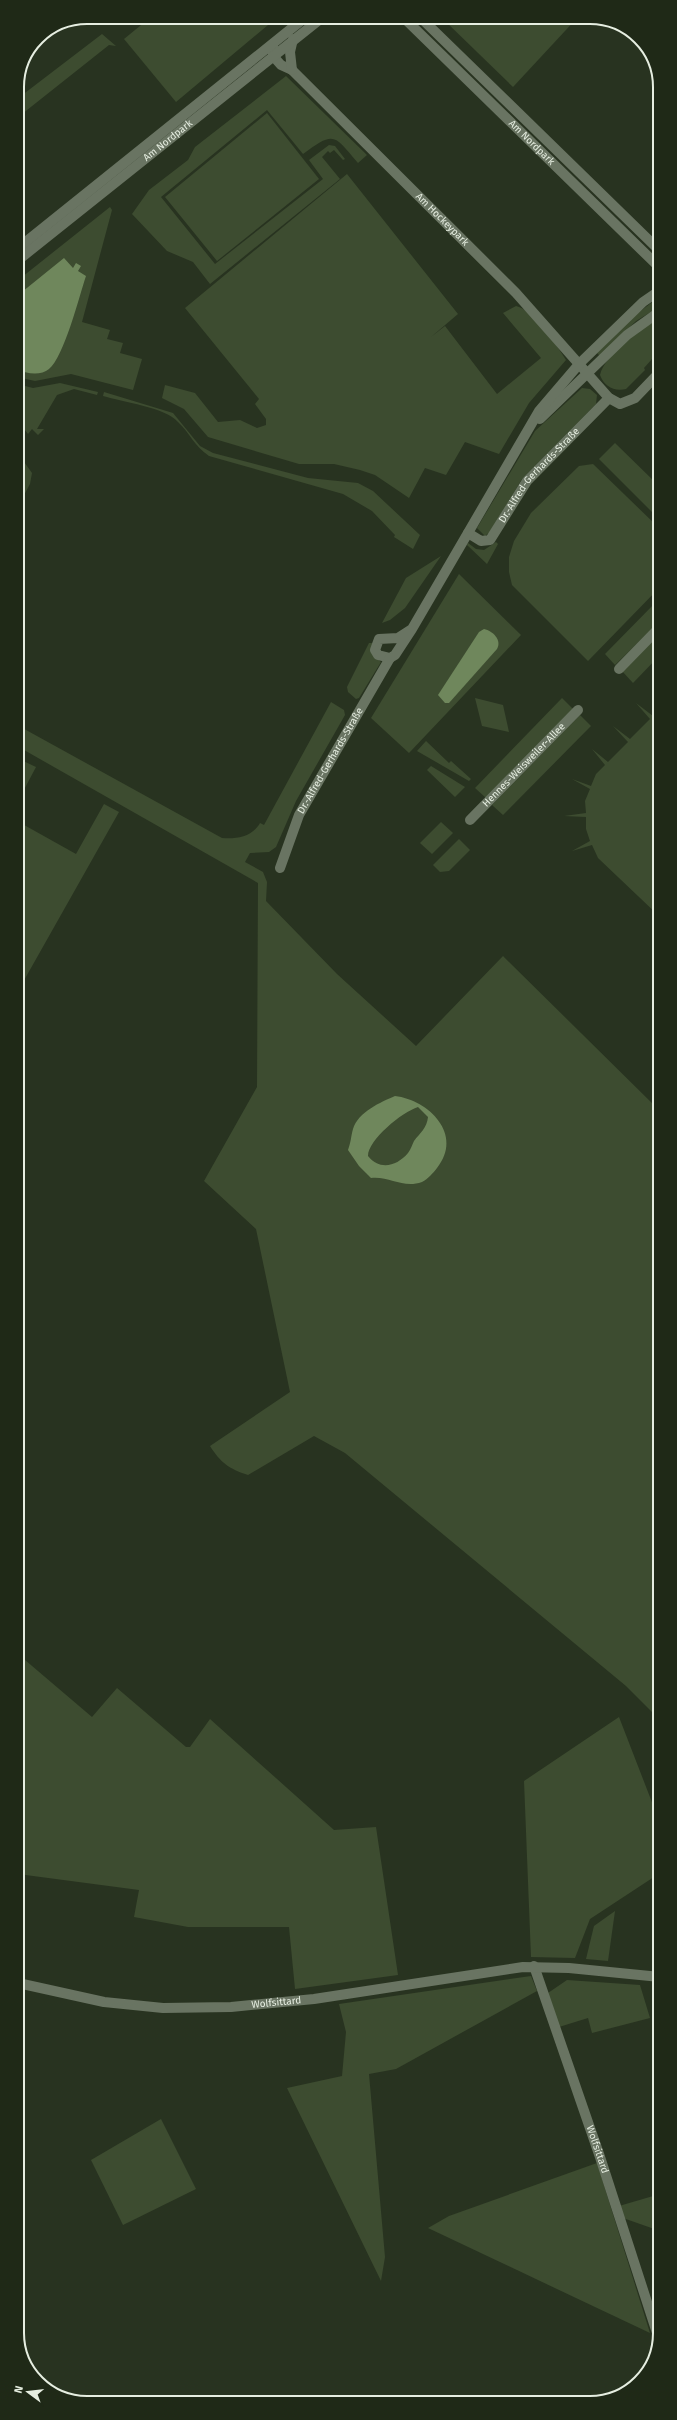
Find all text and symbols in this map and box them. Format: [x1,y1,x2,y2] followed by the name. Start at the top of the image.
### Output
[141,117,196,164] street label: Am Nordpark
[506,118,558,168] street label: Am Nordpark
[413,191,472,249] street label: Am Hockeypark
[496,425,582,525] street label: Dr.-Alfred-Gerhards-Straße
[295,706,366,816] street label: Dr.-Alfred-Gerhards-Straße
[480,721,568,810] street label: Hennes-Weisweiler-Allee
[251,1994,302,2011] street label: Wolfsittard
[584,2124,611,2175] street label: Wolfsittard
[8,2372,48,2412] north arrow
[12,2384,26,2395] text: N

